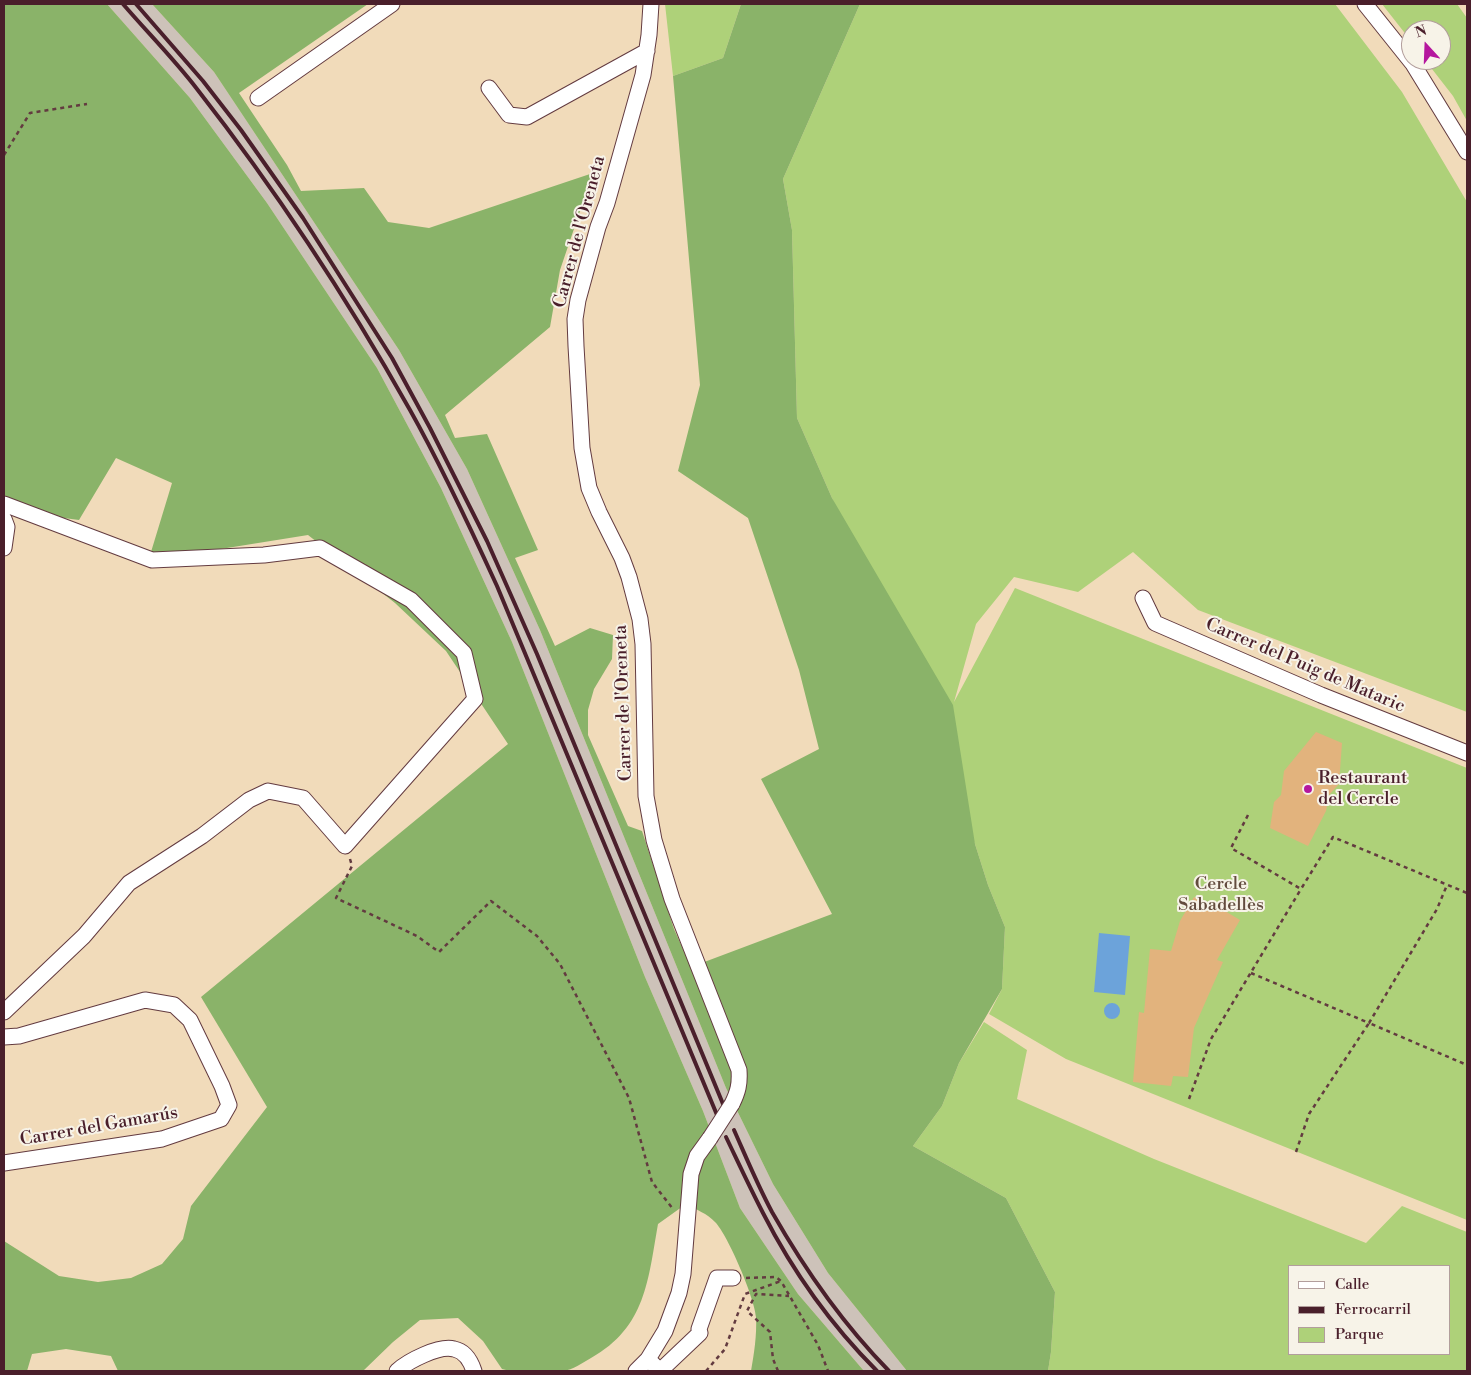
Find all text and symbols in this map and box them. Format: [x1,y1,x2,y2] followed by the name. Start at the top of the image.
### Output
[1401,20,1451,70] north arrow
[1413,21,1429,42] text: N
[549,154,611,310] street label: Carrer de l'Oreneta
[1202,614,1408,718] street label: Carrer del Puig de Mataric
[610,624,638,782] street label: Carrer de l'Oreneta
[1318,768,1407,811] place label: Restaurant del Cercle
[1302,783,1314,795] marker: Restaurant del Cercle
[1178,874,1264,916] park label: Cercle Sabadellès
[18,1102,180,1152] street label: Carrer del Gamarús
[1288,1265,1451,1355] legend
[1335,1275,1369,1294] text: Calle
[1335,1300,1411,1319] text: Ferrocarril
[1335,1325,1384,1344] text: Parque

